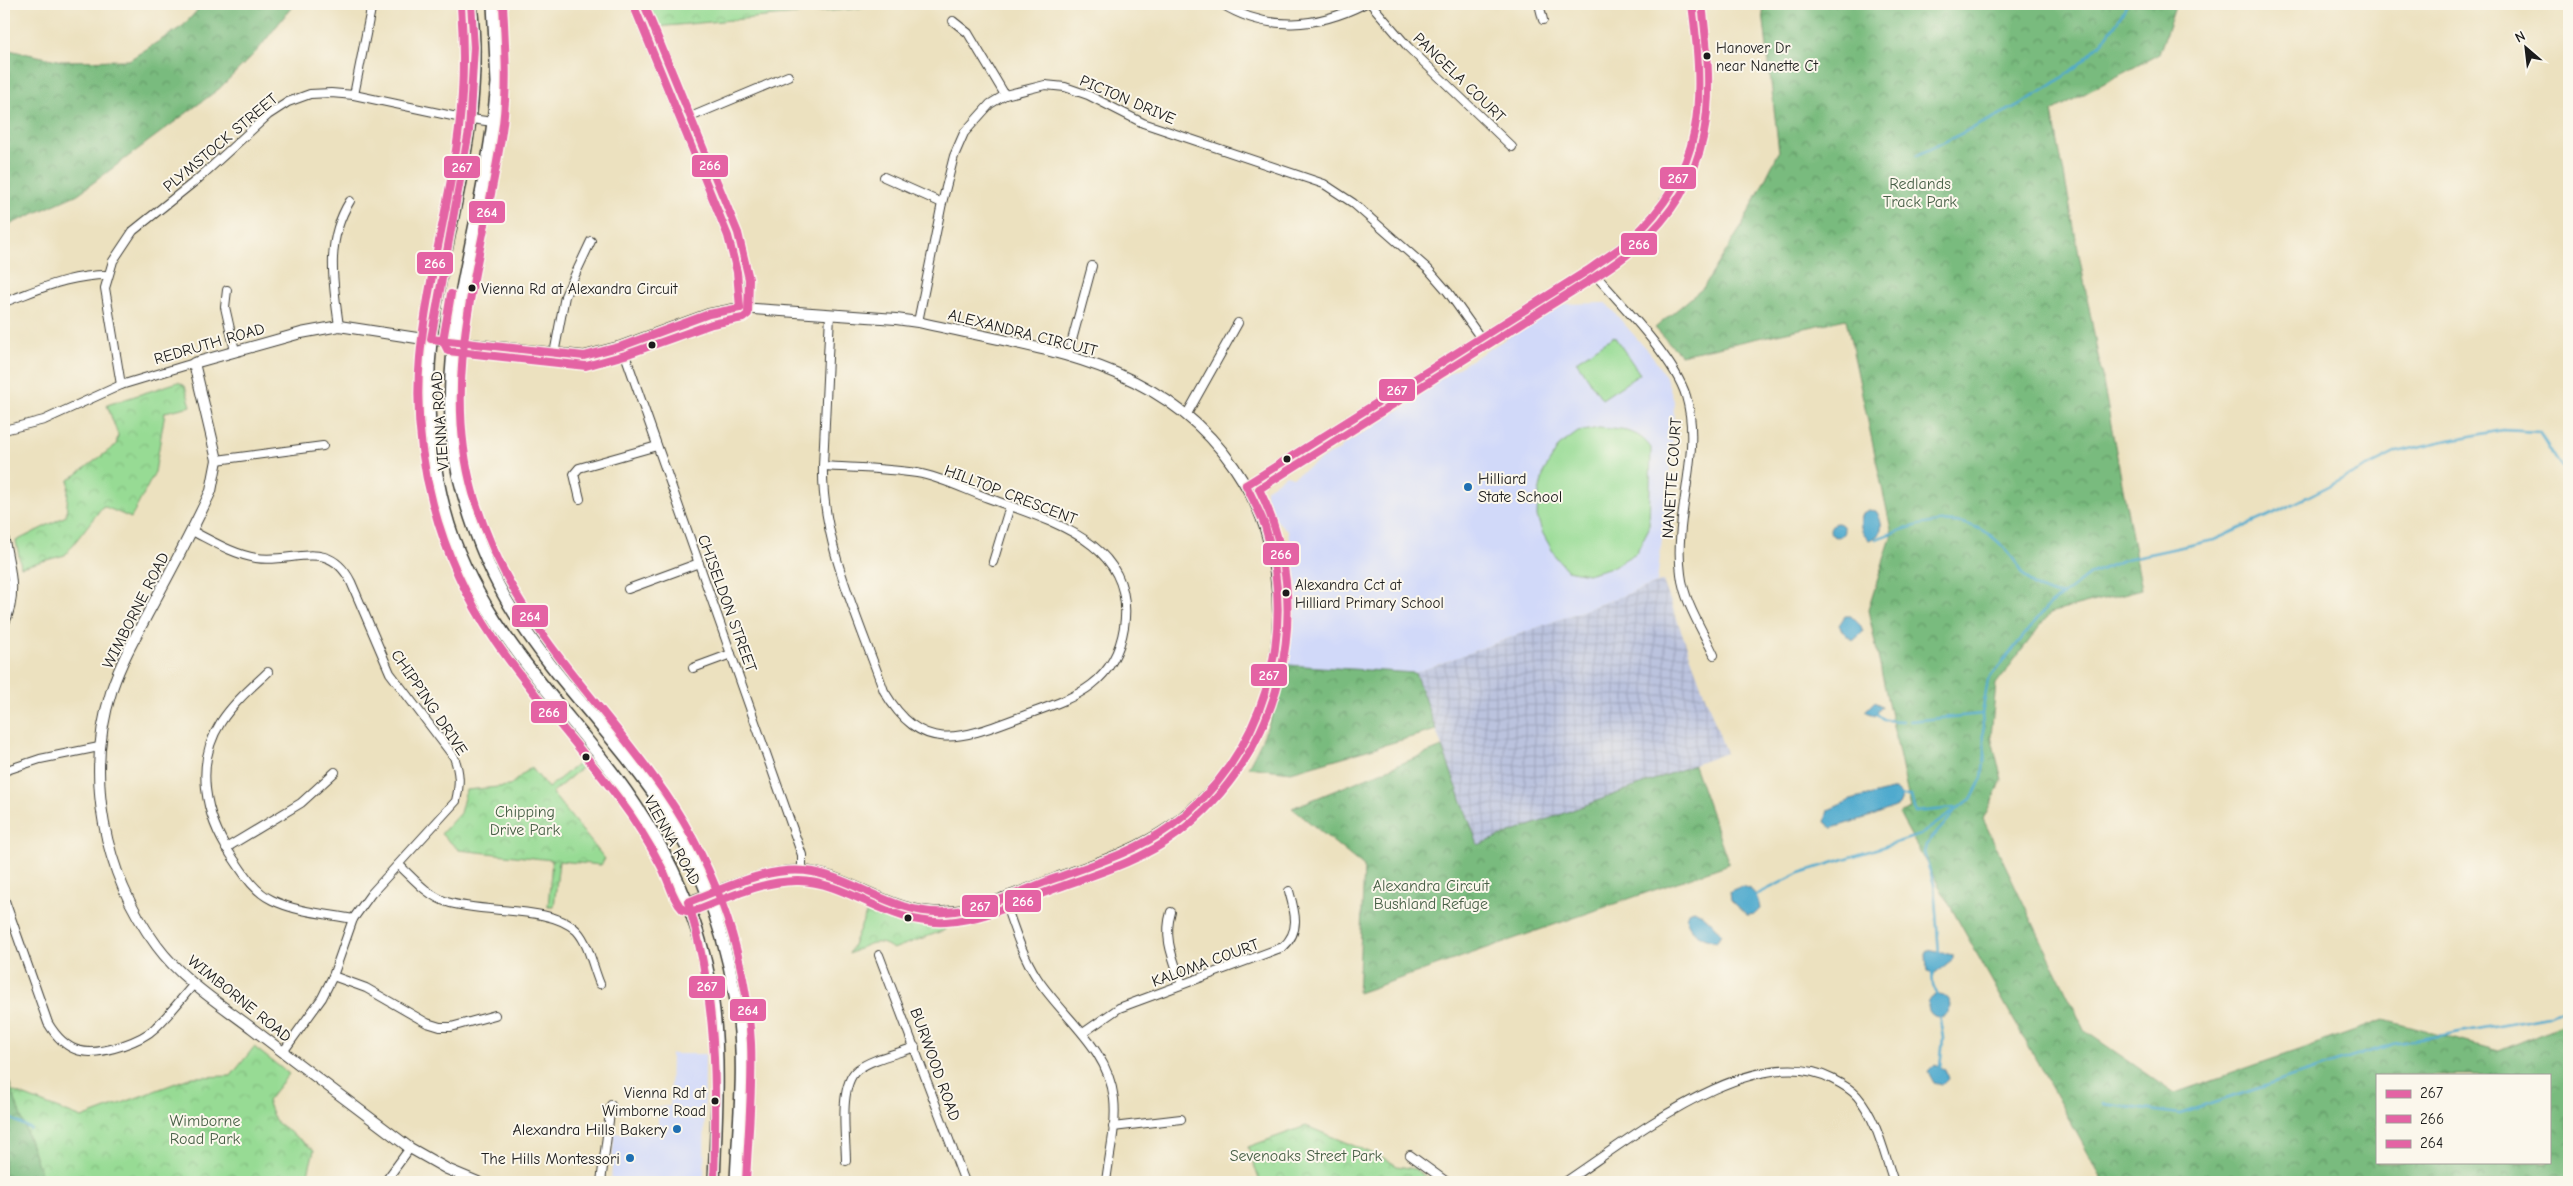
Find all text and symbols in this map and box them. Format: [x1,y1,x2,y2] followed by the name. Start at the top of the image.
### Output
[2500,22,2550,72] north arrow
[2512,27,2528,47] text: N
[1410,29,1510,127] street label: PANGELA COURT
[1716,39,1819,75] place label: Hanover Dr near Nanette Ct
[1702,51,1712,61] marker: Hanover Dr near Nanette Ct
[1077,72,1179,128] street label: PICTON DRIVE
[160,89,282,196] street label: PLYMSTOCK STREET
[691,154,729,178] line badge: 266
[443,155,481,179] line badge: 267
[699,157,721,174] text: 266
[452,159,473,176] text: 267
[1659,166,1697,190] line badge: 267
[1668,170,1689,187] text: 267
[1883,175,1957,211] park label: Redlands Track Park
[468,200,506,224] line badge: 264
[477,204,498,221] text: 264
[1620,232,1658,256] line badge: 266
[1628,236,1650,253] text: 266
[416,251,454,275] line badge: 266
[424,255,446,272] text: 266
[481,280,678,298] place label: Vienna Rd at Alexandra Circuit
[467,283,477,293] marker: Vienna Rd at Alexandra Circuit
[946,306,1100,360] street label: ALEXANDRA CIRCUIT
[152,320,267,368] street label: REDRUTH ROAD
[647,340,657,350] unlabelled marker
[428,371,452,471] street label: VIENNA ROAD
[1378,378,1416,402] line badge: 267
[1387,382,1408,399] text: 267
[1659,416,1685,539] street label: NANETTE COURT
[1282,454,1292,464] unlabelled marker
[942,461,1080,529] street label: HILLTOP CRESCENT
[1478,470,1562,506] place label: Hilliard State School
[1462,481,1474,493] marker: Hilliard State School
[694,532,760,675] street label: CHISELDON STREET
[1262,542,1300,566] line badge: 266
[1270,546,1292,563] text: 266
[99,549,173,672] street label: WIMBORNE ROAD
[1295,576,1444,612] place label: Alexandra Cct at Hilliard Primary School
[1281,588,1291,598] marker: Alexandra Cct at Hilliard Primary School
[511,604,549,628] line badge: 264
[520,608,541,625] text: 264
[387,646,471,759] street label: CHIPPING DRIVE
[1250,663,1288,687] line badge: 267
[1259,667,1280,684] text: 267
[530,700,568,724] line badge: 266
[538,704,560,721] text: 266
[581,752,591,762] unlabelled marker
[640,793,704,888] street label: VIENNA ROAD
[490,803,560,839] park label: Chipping Drive Park
[1373,877,1490,913] park label: Alexandra Circuit Bushland Refuge
[1004,889,1042,913] line badge: 266
[1012,893,1034,910] text: 266
[961,894,999,918] line badge: 267
[970,898,991,915] text: 267
[903,913,913,923] unlabelled marker
[1149,935,1262,991] street label: KALOMA COURT
[184,952,295,1046] street label: WIMBORNE ROAD
[688,975,726,999] line badge: 267
[697,978,718,995] text: 267
[729,998,767,1022] line badge: 264
[738,1002,759,1019] text: 264
[906,1005,964,1123] street label: BURWOOD ROAD
[2376,1074,2550,1164] legend
[602,1084,707,1120] place label: Vienna Rd at Wimborne Road
[2420,1084,2443,1102] text: 267
[710,1096,720,1106] marker: Vienna Rd at Wimborne Road
[2420,1110,2444,1128] text: 266
[170,1112,241,1148] park label: Wimborne Road Park
[512,1121,668,1139] place label: Alexandra Hills Bakery
[671,1123,683,1135] marker: Alexandra Hills Bakery
[2420,1134,2443,1152] text: 264
[1230,1147,1383,1165] park label: Sevenoaks Street Park
[481,1150,620,1168] place label: The Hills Montessori
[624,1152,636,1164] marker: The Hills Montessori

